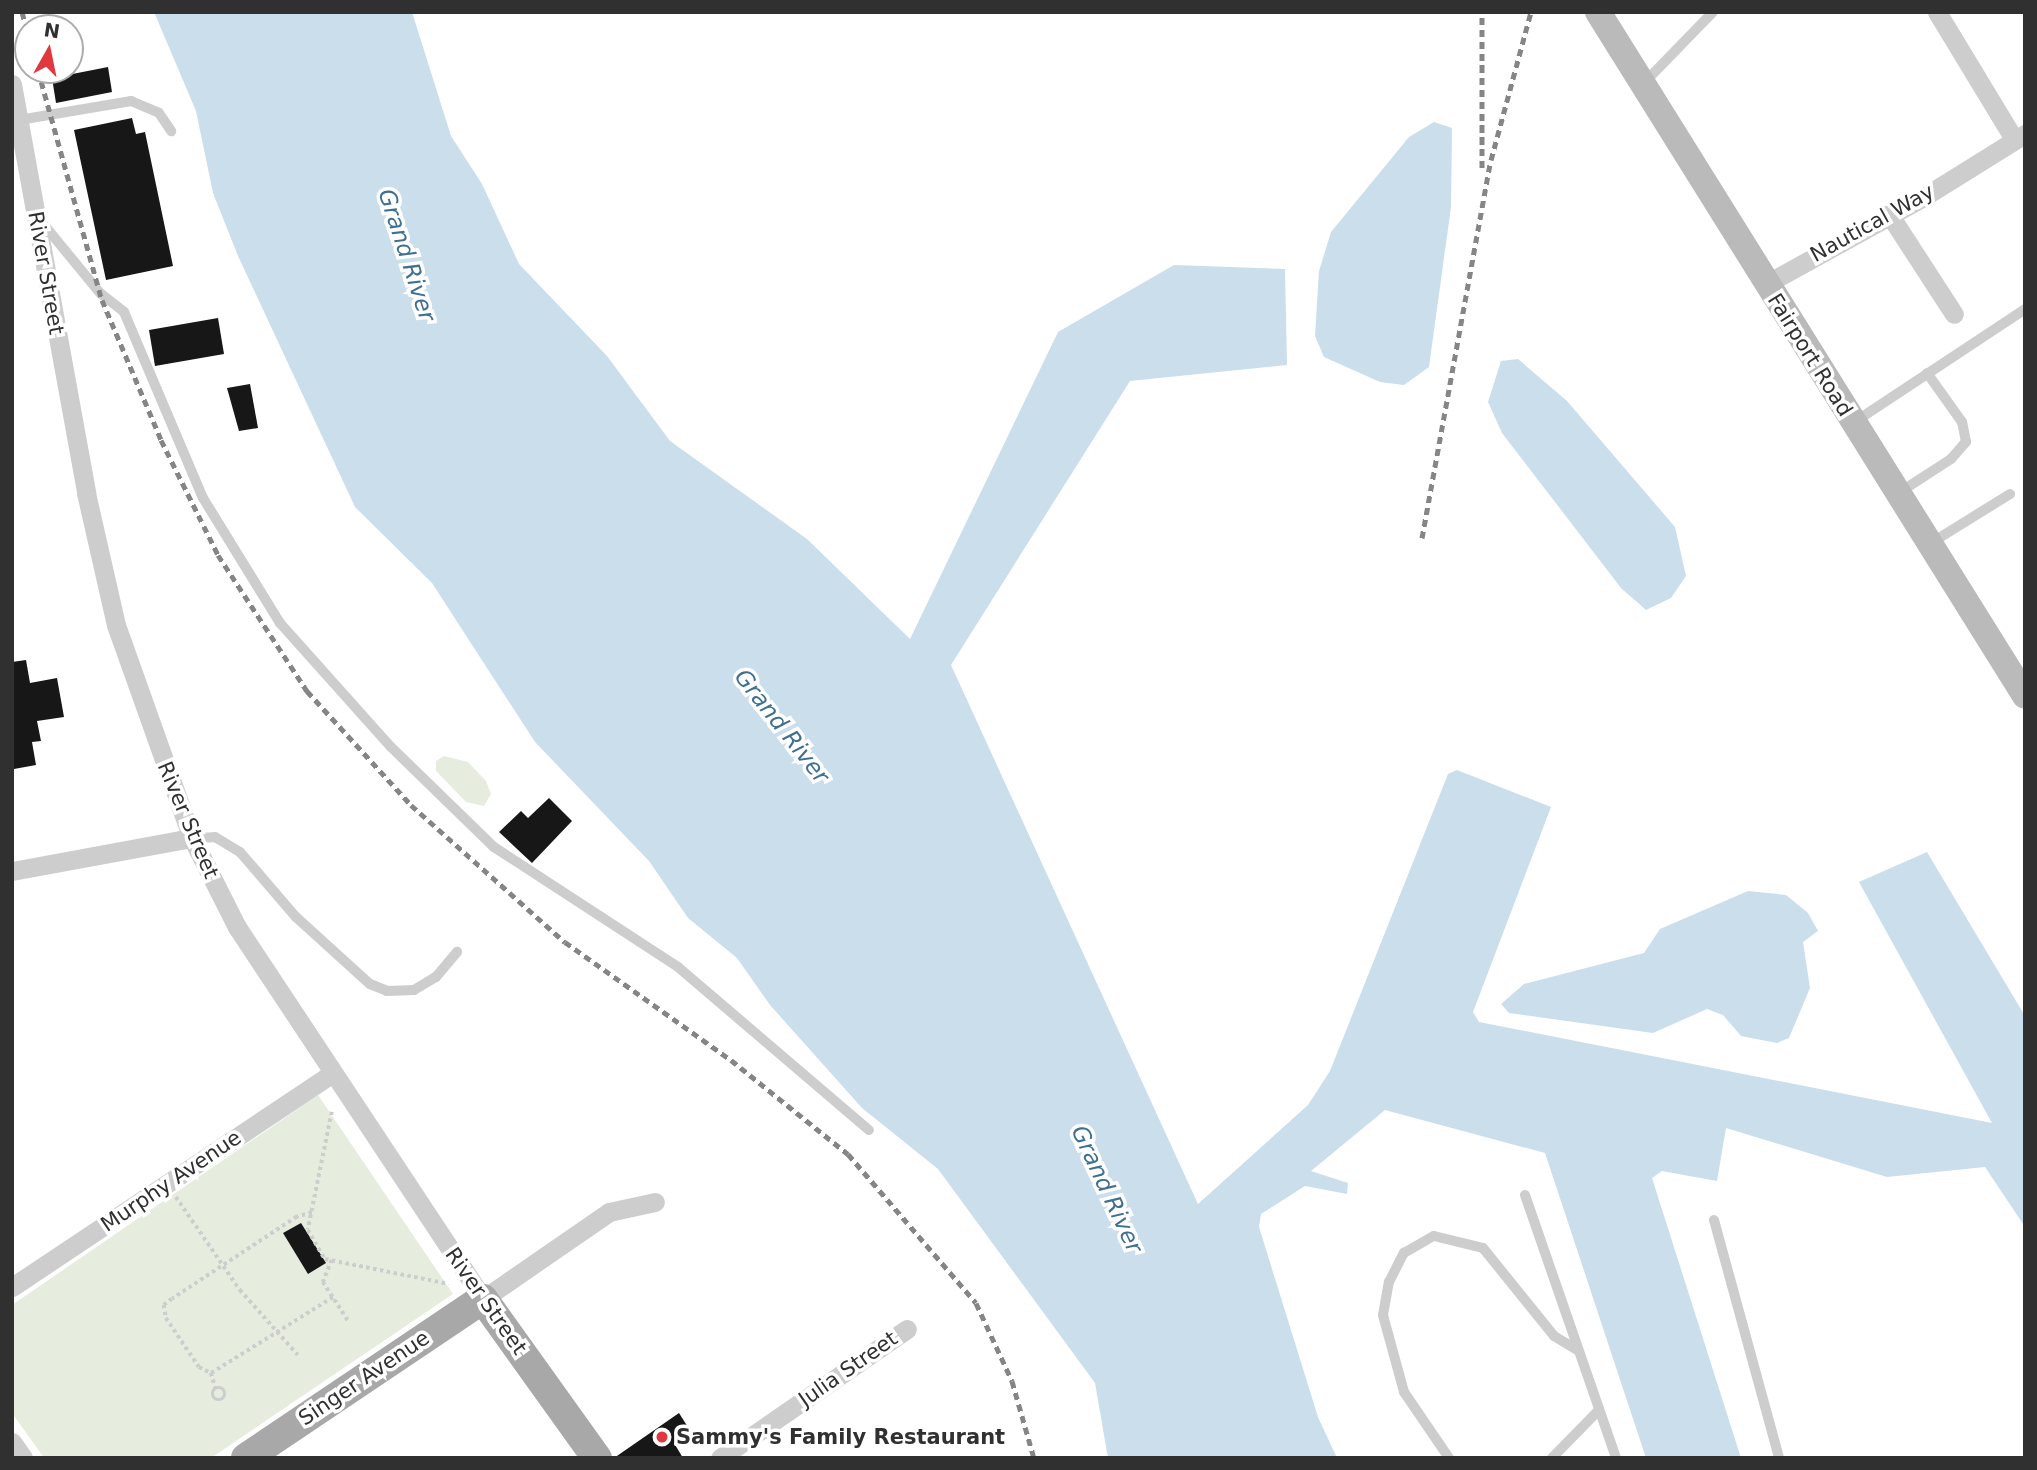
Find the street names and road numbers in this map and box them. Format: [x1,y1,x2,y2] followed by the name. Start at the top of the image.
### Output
[1806,179,1938,267] street label: Nautical Way
[23,209,69,337] street label: River Street
[1762,289,1858,421] street label: Fairport Road
[152,758,224,882] street label: River Street
[96,1125,246,1237] street label: Murphy Avenue
[440,1243,532,1359] street label: River Street
[294,1325,434,1431] street label: Singer Avenue
[794,1326,902,1412] street label: Julia Street

